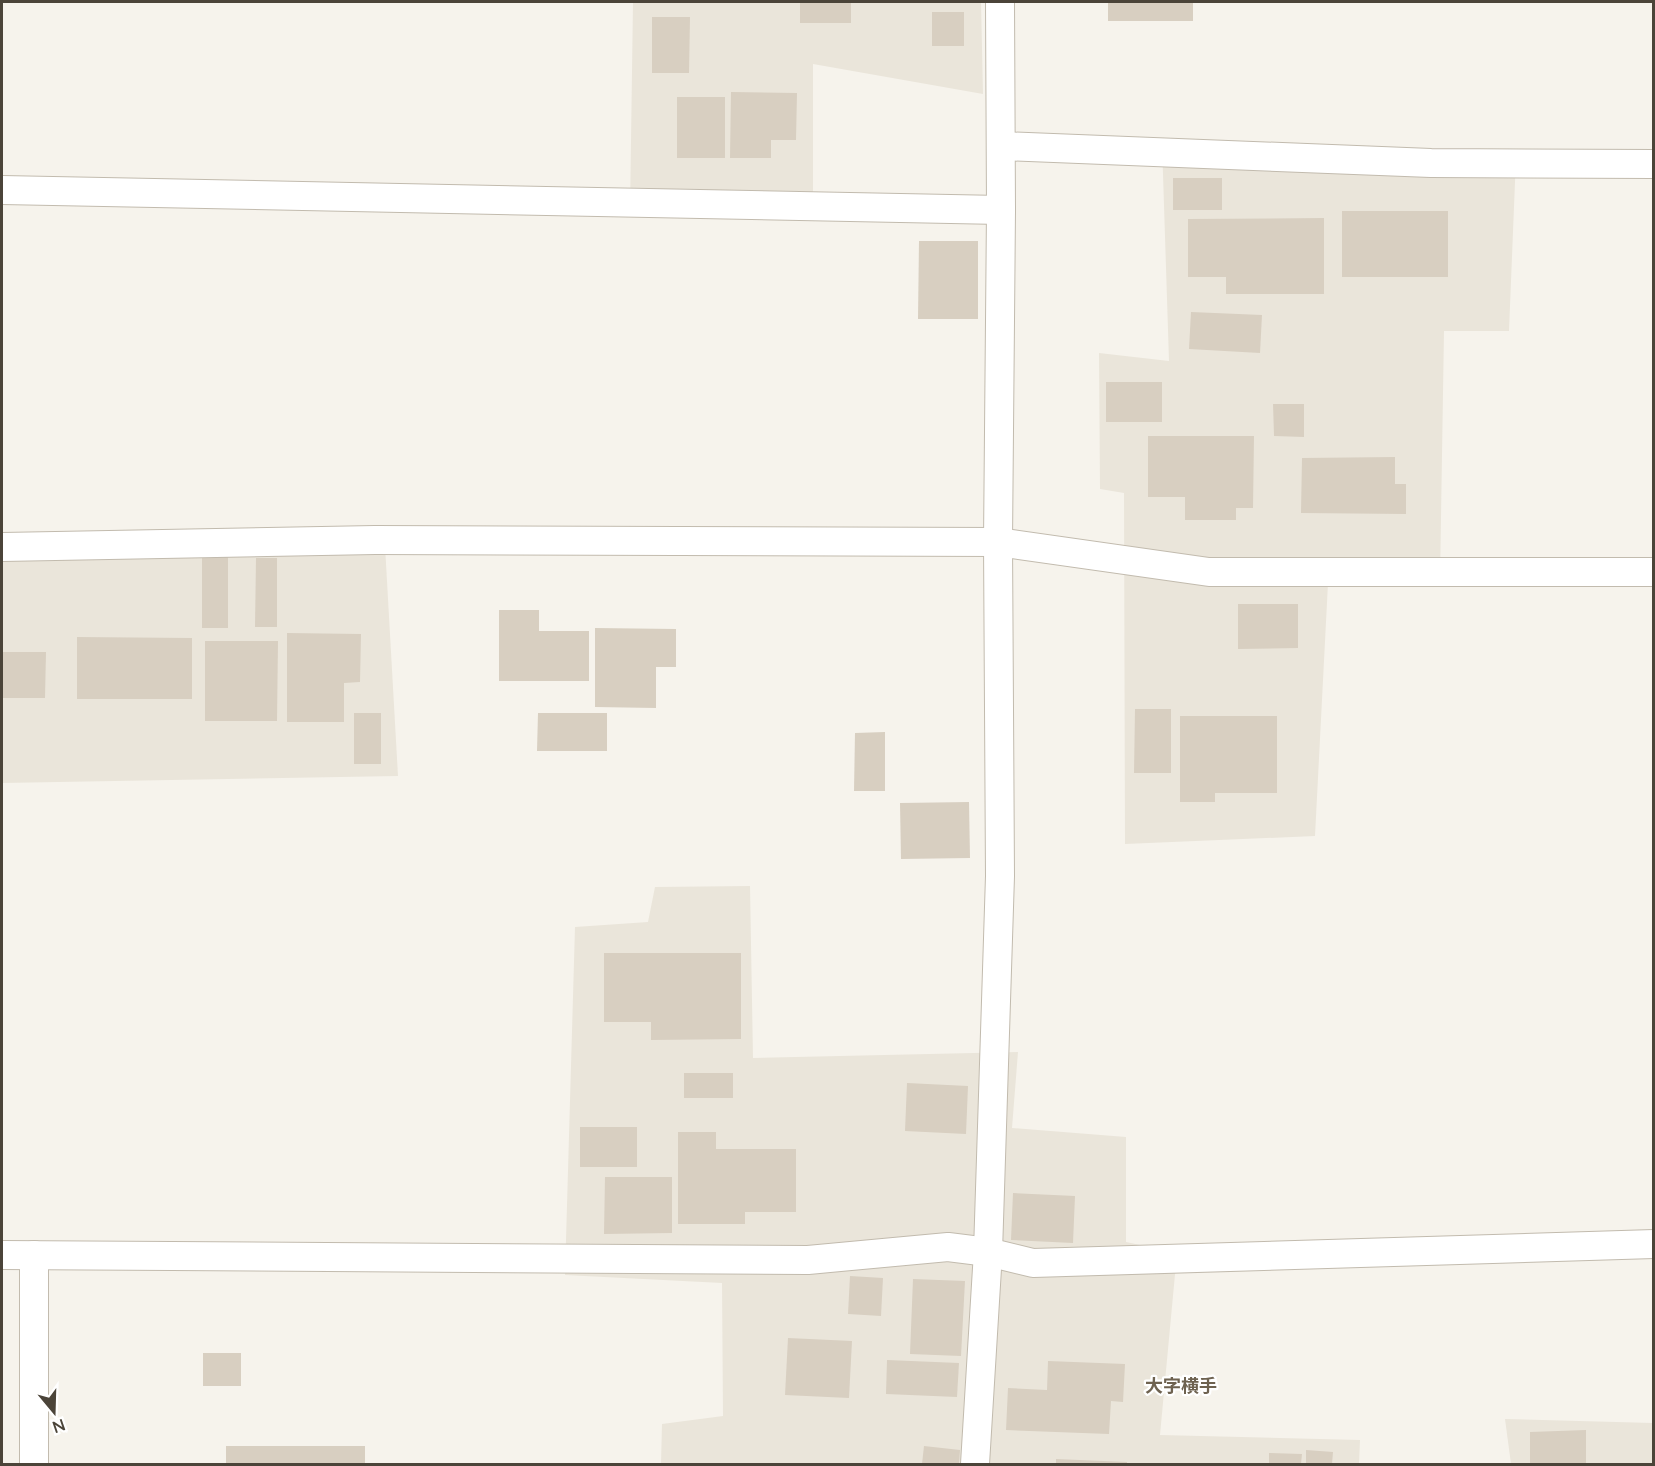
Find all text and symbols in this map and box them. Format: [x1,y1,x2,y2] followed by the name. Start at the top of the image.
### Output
[1145,1374,1217,1396] district label: 大字横手
[24,1382,84,1442] north arrow
[50,1416,68,1438] text: N

